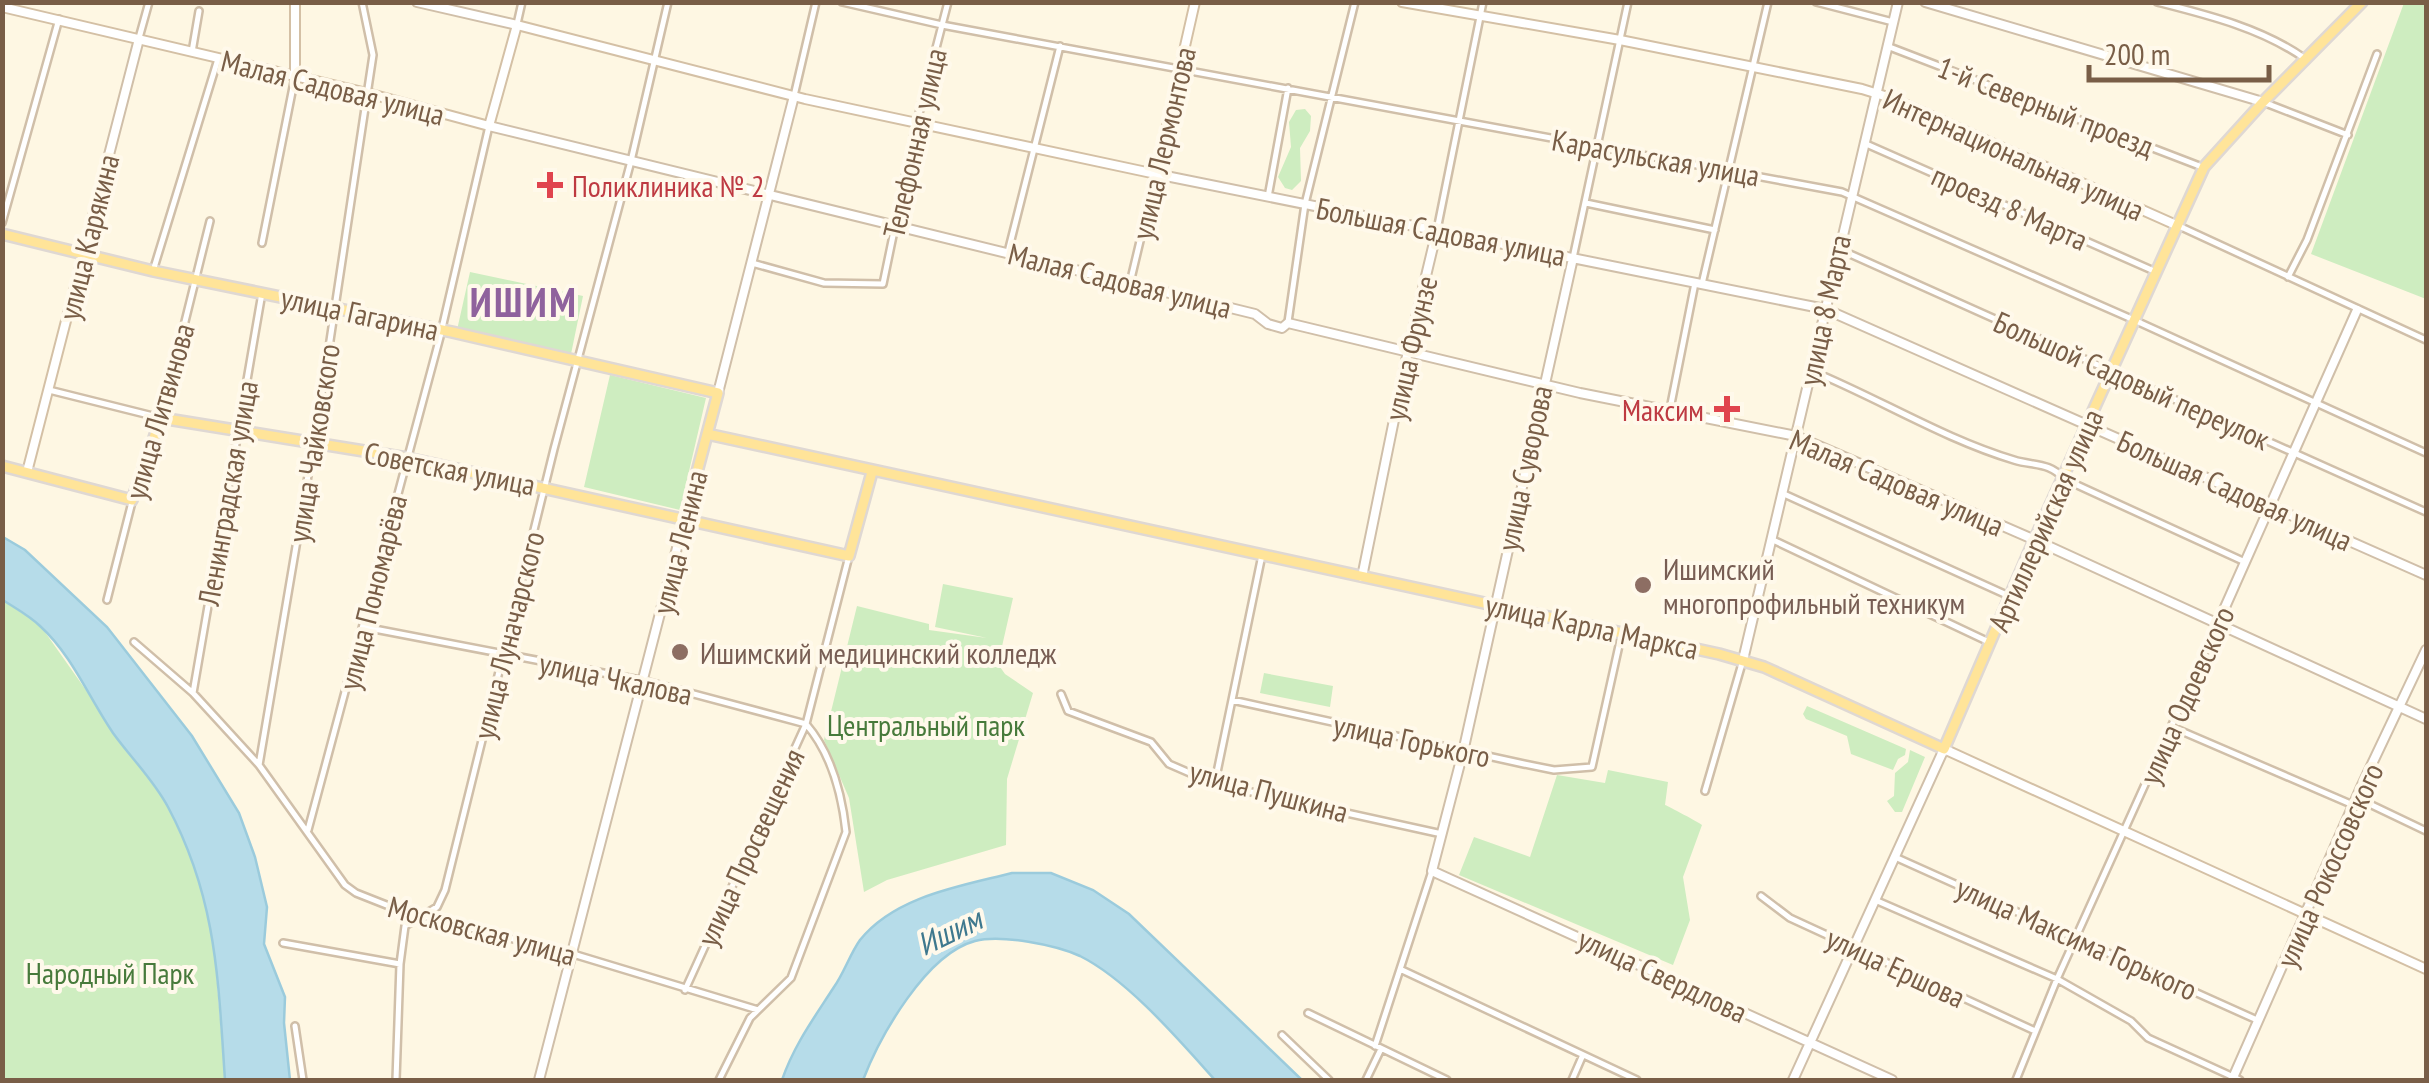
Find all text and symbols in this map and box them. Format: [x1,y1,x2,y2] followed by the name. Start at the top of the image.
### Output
[2089,20,2269,82] scale bar
[2104,34,2170,73] text: 200 m
[217,40,449,134] street label: Малая Садовая улица
[1122,43,1204,243] street label: улица Лермонтова
[873,44,955,242] street label: Телефонная улица
[1932,47,2160,165] street label: 1-й Северный проезд
[1878,79,2150,229] street label: Интернациональная улица
[1549,120,1763,194] street label: Карасульская улица
[49,150,127,324] street label: улица Карякина
[1926,155,2094,259] street label: проезд 8 Марта
[572,166,764,205] place label: Поликлиника № 2
[537,172,563,198] marker: Поликлиника № 2
[1313,188,1569,274] street label: Большая Садовая улица
[1789,231,1859,389] street label: улица 8 Марта
[1004,233,1236,327] street label: Малая Садовая улица
[1374,272,1446,424] street label: улица Фрунзе
[470,276,578,328] district label: ИШИМ
[278,277,442,349] street label: улица Гагарина
[1988,302,2276,459] street label: Большой Садовый переулок
[115,319,203,503] street label: улица Литвинова
[278,341,348,545] street label: улица Чайковского
[188,378,266,609] street label: Ленинградская улица
[1487,382,1561,554] street label: улица Суворова
[1622,390,1704,429] place label: Максим
[1714,396,1740,422] marker: Максим
[1978,403,2112,637] street label: Артиллерийская улица
[1784,419,2010,545] street label: Малая Садовая улица
[2112,421,2358,559] street label: Большая Садовая улица
[361,432,539,504] street label: Советская улица
[642,466,716,618] street label: улица Ленина
[329,490,415,694] street label: улица Пономарёва
[463,527,553,743] street label: улица Луначарского
[1663,549,1965,622] place label: Ишимский многопрофильный техникум
[1632,574,1654,596] marker: Ишимский многопрофильный техникум
[1482,584,1702,668] street label: улица Карла Маркса
[2129,600,2243,790] street label: улица Одоевского
[700,633,1057,672] place label: Ишимский медицинский колледж
[669,641,691,663] marker: Ишимский медицинский колледж
[536,643,696,713] street label: улица Чкалова
[1330,704,1494,776] street label: улица Горького
[827,705,1025,744] park label: Центральный парк
[687,742,813,952] street label: улица Просвещения
[1185,751,1353,831] street label: улица Пушкина
[2266,757,2392,973] street label: улица Рокоссовского
[1951,867,2203,1009] street label: улица Максима Горького
[384,886,580,974] street label: Московская улица
[910,896,990,965] water label: Ишим
[1820,918,1972,1016] street label: улица Ершова
[1572,919,1754,1031] street label: улица Свердлова
[26,953,195,992] park label: Народный Парк

